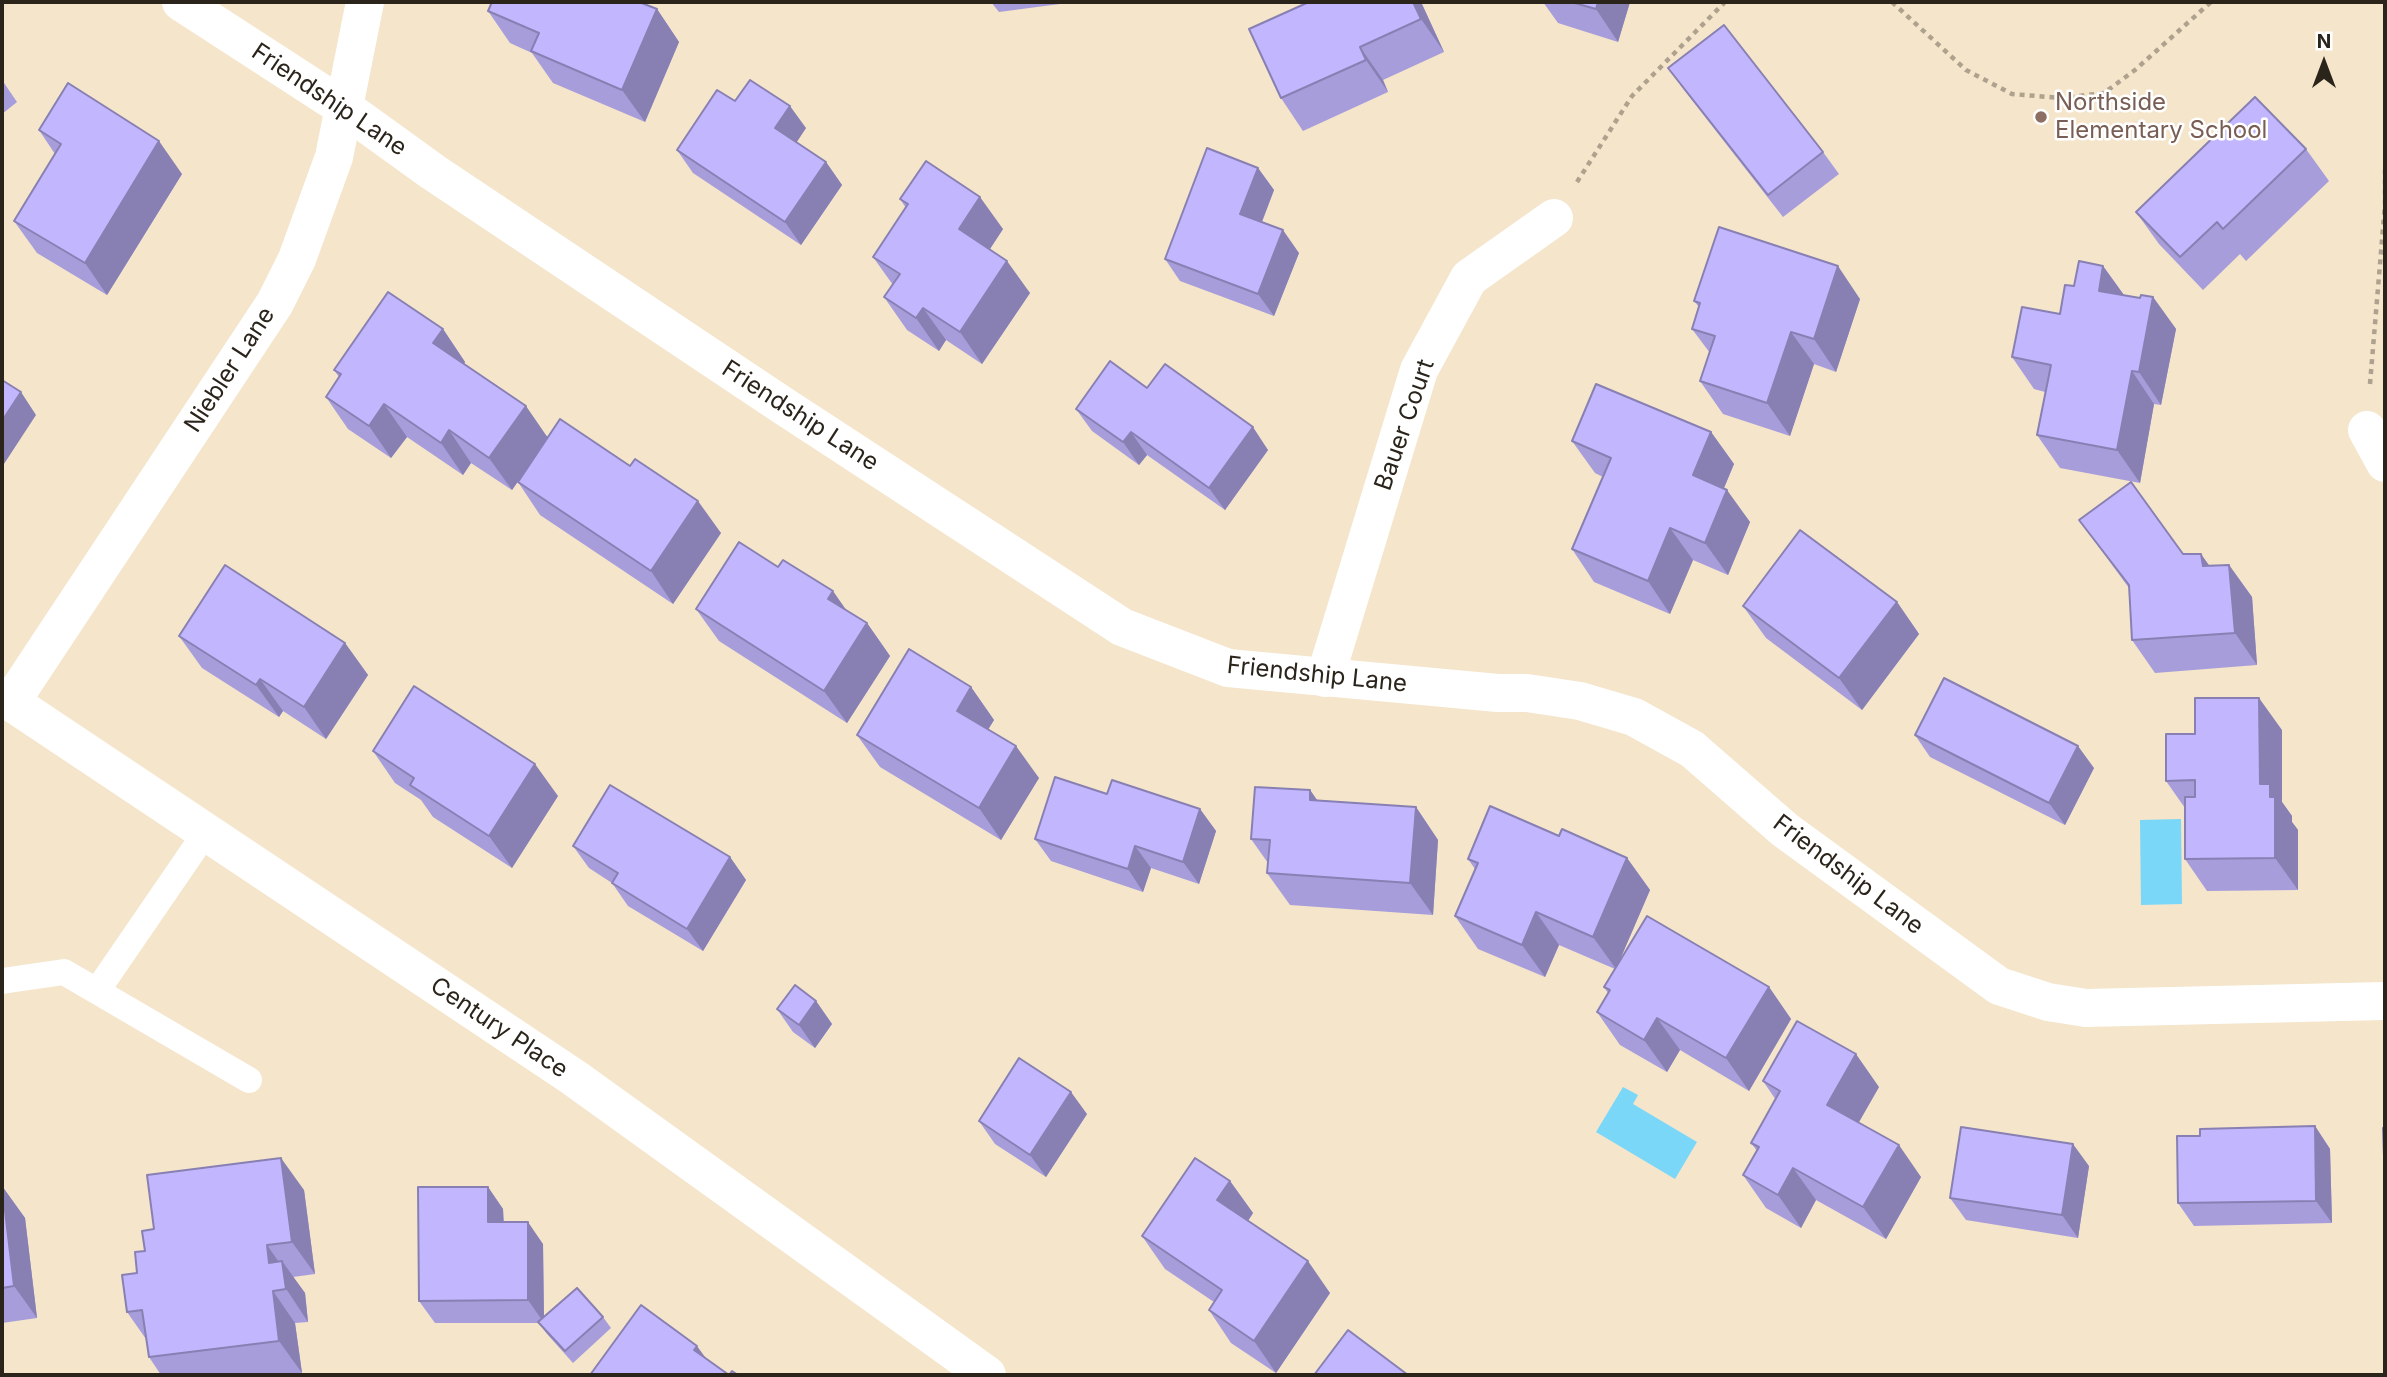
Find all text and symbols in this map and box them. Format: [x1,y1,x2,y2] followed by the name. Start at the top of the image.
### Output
[2289,28,2359,98] north arrow
[2317,30,2331,53] text: N
[246,37,412,163] street label: Friendship Lane
[2055,89,2267,145] place label: Northside Elementary School
[2033,109,2049,125] marker: Northside Elementary School
[179,302,281,438] street label: Niebler Lane
[716,355,884,477] street label: Friendship Lane
[1369,356,1441,494] street label: Bauer Court
[1226,651,1408,699] street label: Friendship Lane
[1767,809,1929,941] street label: Friendship Lane
[425,971,573,1085] street label: Century Place

